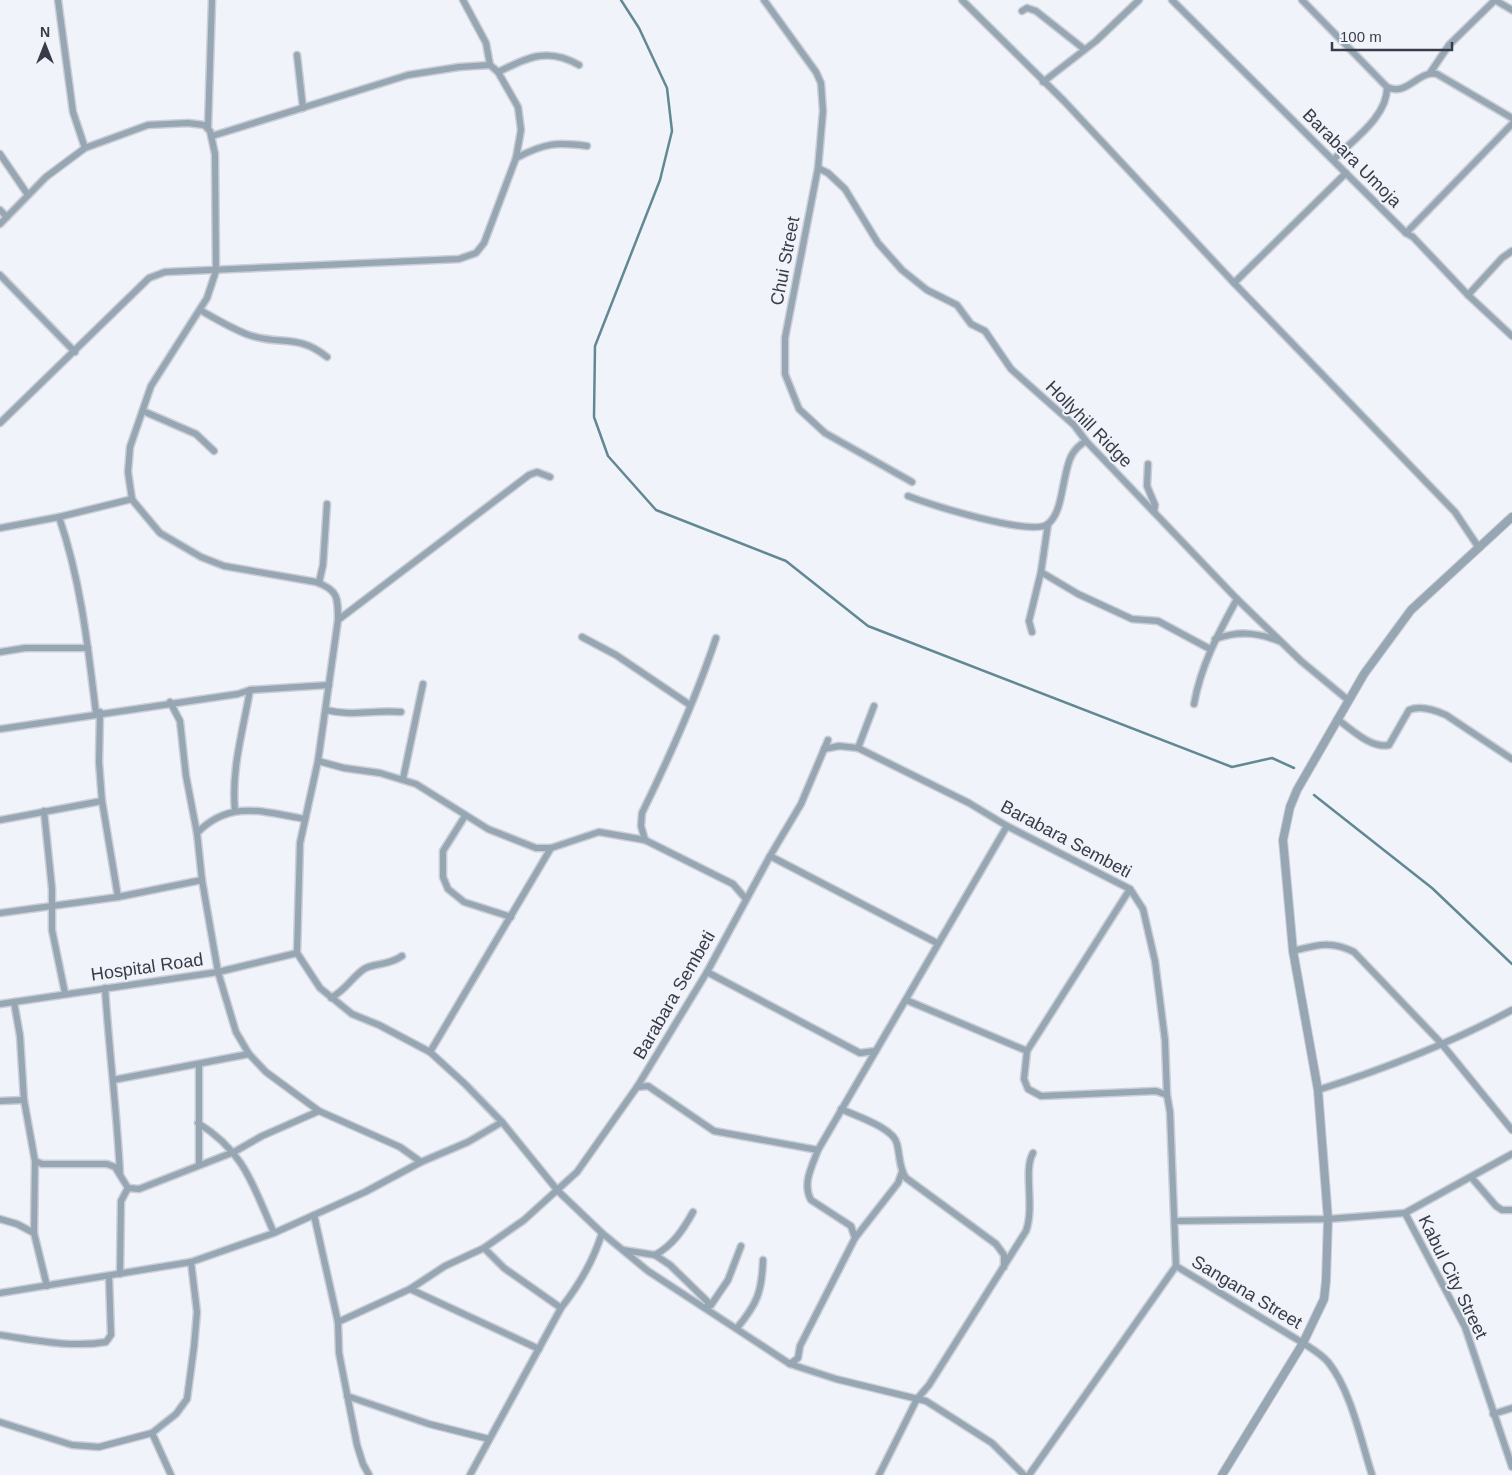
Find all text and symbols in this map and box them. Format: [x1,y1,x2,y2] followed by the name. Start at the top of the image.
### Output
[20,20,70,70] north arrow
[1332,20,1452,52] scale bar
[40,24,50,40] text: N
[1340,28,1382,45] text: 100 m
[1299,105,1406,212] street label: Barabara Umoja
[767,215,803,307] street label: Chui Street
[1042,377,1136,471] street label: Hollyhill Ridge
[997,796,1135,882] street label: Barabara Sembeti
[629,927,719,1063] street label: Barabara Sembeti
[90,949,204,985] street label: Hospital Road
[1414,1212,1492,1342] street label: Kabul City Street
[1188,1251,1306,1333] street label: Sangana Street

